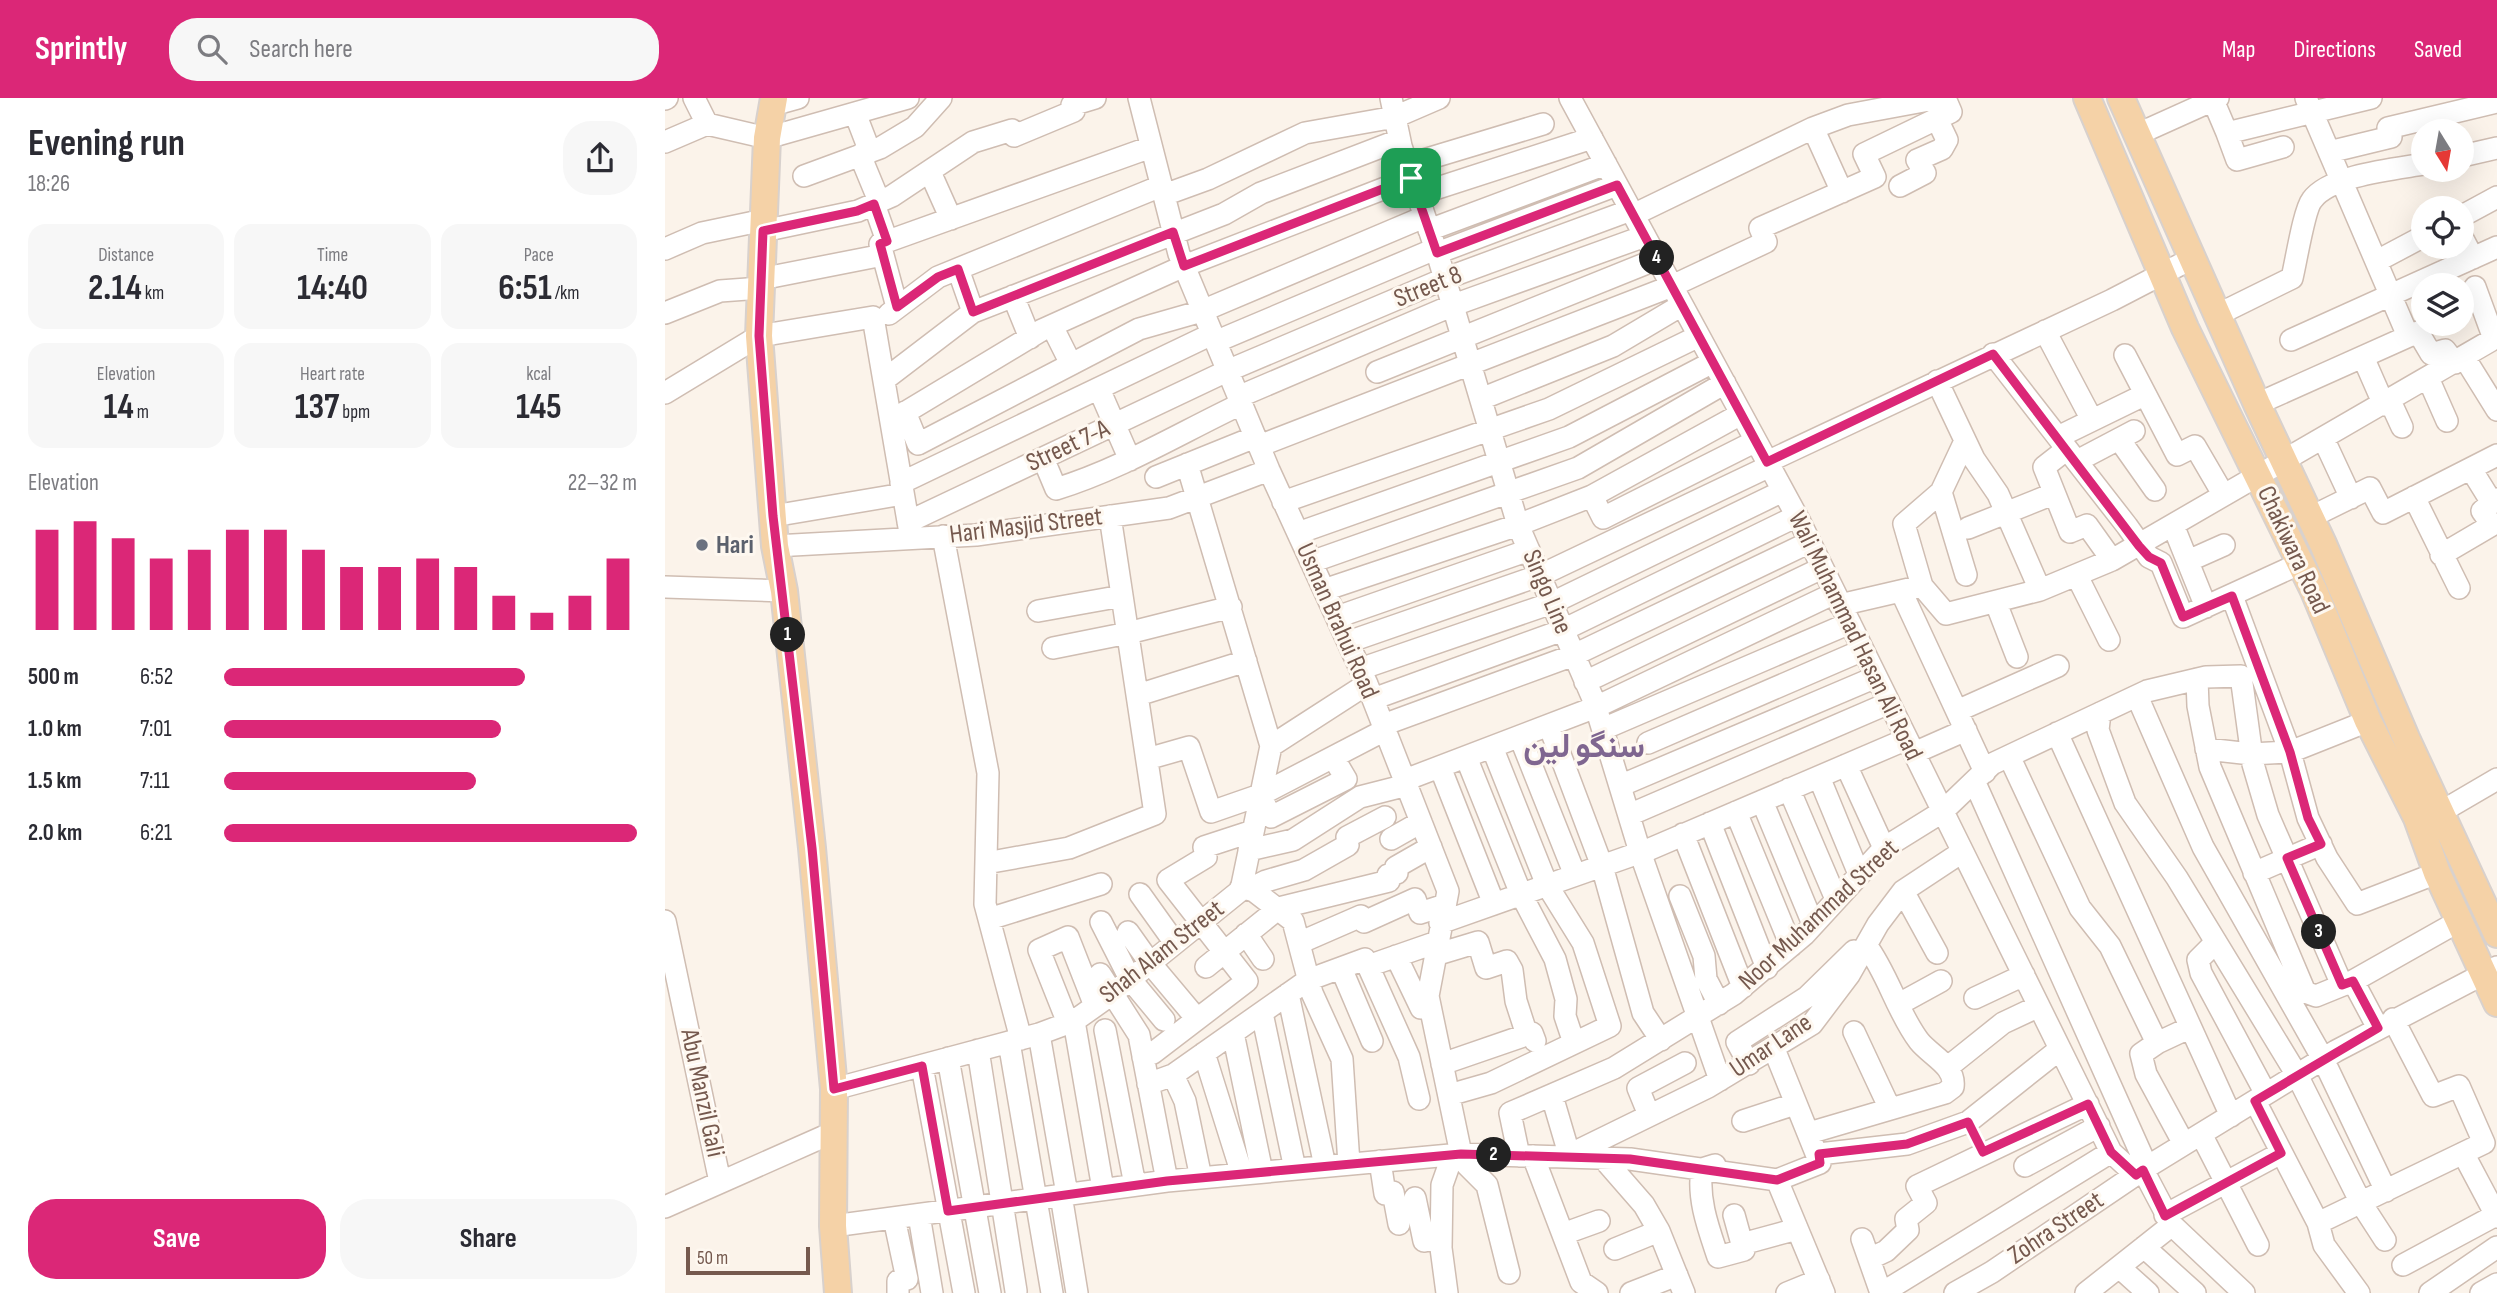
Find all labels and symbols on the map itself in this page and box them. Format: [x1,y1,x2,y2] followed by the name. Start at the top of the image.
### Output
[2411,119,2475,182] north arrow
[1381,148,1441,208] pin
[1639,240,1675,276] pin: 4
[1390,259,1466,315] street label: Street 8
[1021,413,1115,479] street label: Street 7-A
[2250,481,2336,619] street label: Chakiwara Road
[948,501,1104,551] street label: Hari Masjid Street
[1781,506,1929,766] street label: Wali Muhammad Hasan Ali Road
[716,530,754,561] place label: Hari
[694,537,710,553] marker: Hari
[1289,538,1385,704] street label: Usman Brahui Road
[1515,545,1579,639] street label: Singo Line
[771,618,805,652] pin: 1
[1523,727,1645,767] district label: سنگو لین
[1733,833,1905,997] street label: Noor Muhammad Street
[1094,894,1231,1010] street label: Shah Alam Street
[2301,914,2337,950] pin: 3
[1724,1007,1818,1085] street label: Umar Lane
[673,1025,731,1160] street label: Abu Manzil Gali
[1477,1138,1511,1172] pin: 2
[2002,1185,2110,1271] street label: Zohra Street
[686,1244,810,1276] scale bar

